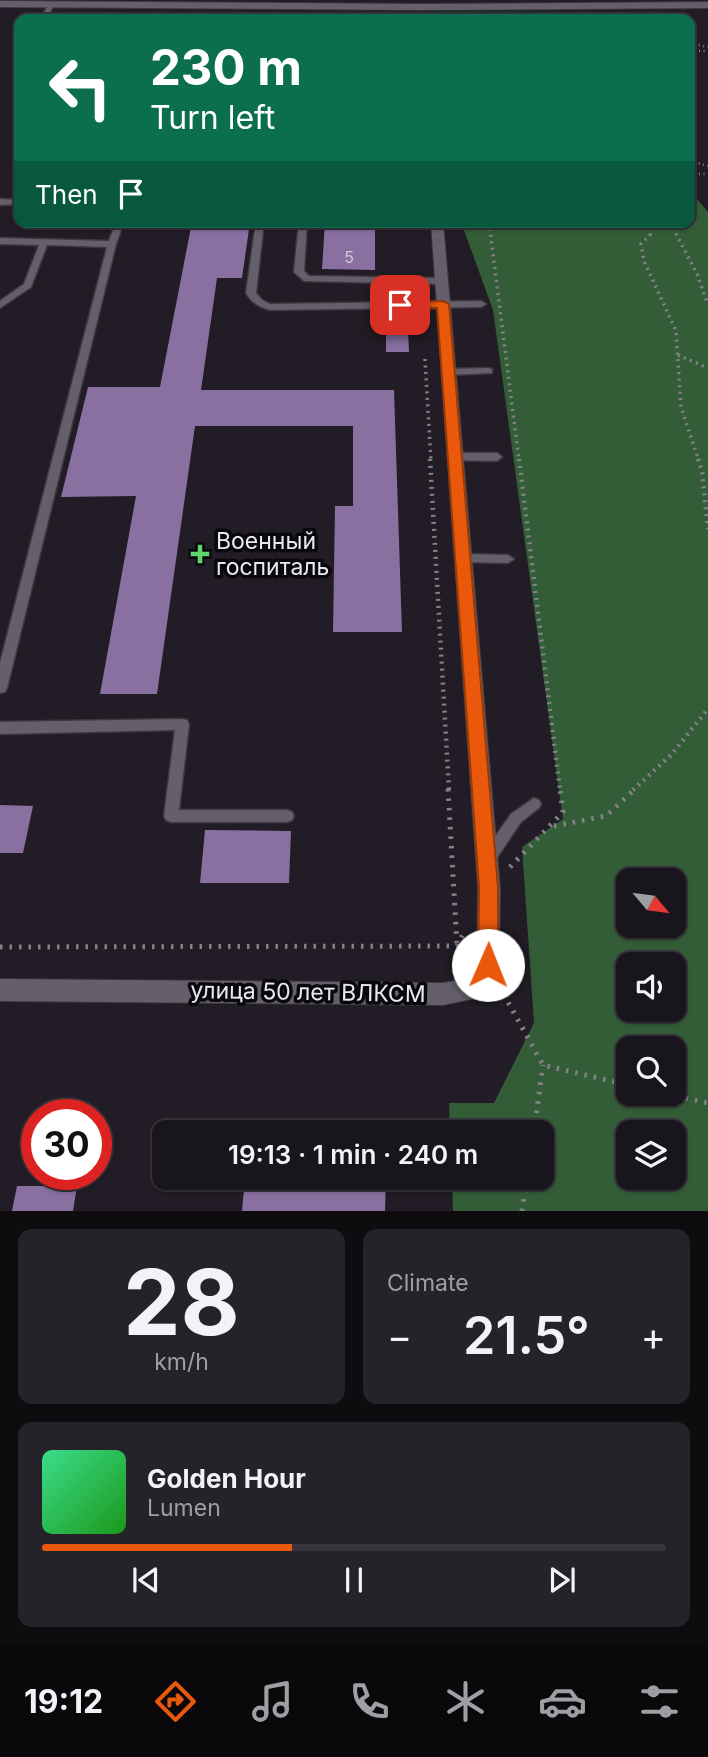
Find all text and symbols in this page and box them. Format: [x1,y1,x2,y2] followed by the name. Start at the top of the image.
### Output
[150,38,302,97] text: 230 m
[35,42,126,133] icon: left
[150,98,275,137] text: Turn left
[112,175,150,213] icon: arrive
[35,179,98,210] text: Then
[344,247,354,267] house number: 5
[370,275,430,335] pin
[381,286,419,324] icon: arrive
[216,527,329,581] place label: Военный госпиталь
[190,544,210,564] marker: Военный госпиталь
[616,868,686,938] north arrow
[616,868,686,1190] map controls
[451,928,525,1002] position arrow
[616,952,686,1022] button: sound
[190,976,426,1008] street label: улица 50 лет ВЛКСМ
[616,1036,686,1106] button: search
[21,1099,112,1190] speed limit sign: 30
[616,1120,686,1190] button: layers
[228,1139,478,1170] text: 19:13 · 1 min · 240 m
[123,1247,240,1357] text: 28
[387,1269,469,1297] text: Climate
[463,1304,590,1367] text: 21.5°
[387,1313,412,1359] text: −
[641,1313,666,1359] text: +
[154,1348,209,1376] text: km/h
[147,1463,306,1494] text: Golden Hour
[147,1494,221,1522] text: Lumen
[127,1561,165,1599] icon: previous
[335,1561,373,1599] icon: pause
[543,1561,581,1599] icon: next
[151,1677,200,1726] icon: directions
[248,1677,297,1726] icon: music
[345,1677,394,1726] icon: phone
[441,1677,490,1726] icon: climate
[538,1677,587,1726] icon: car
[635,1677,684,1726] icon: filters
[24,1682,103,1721] text: 19:12

